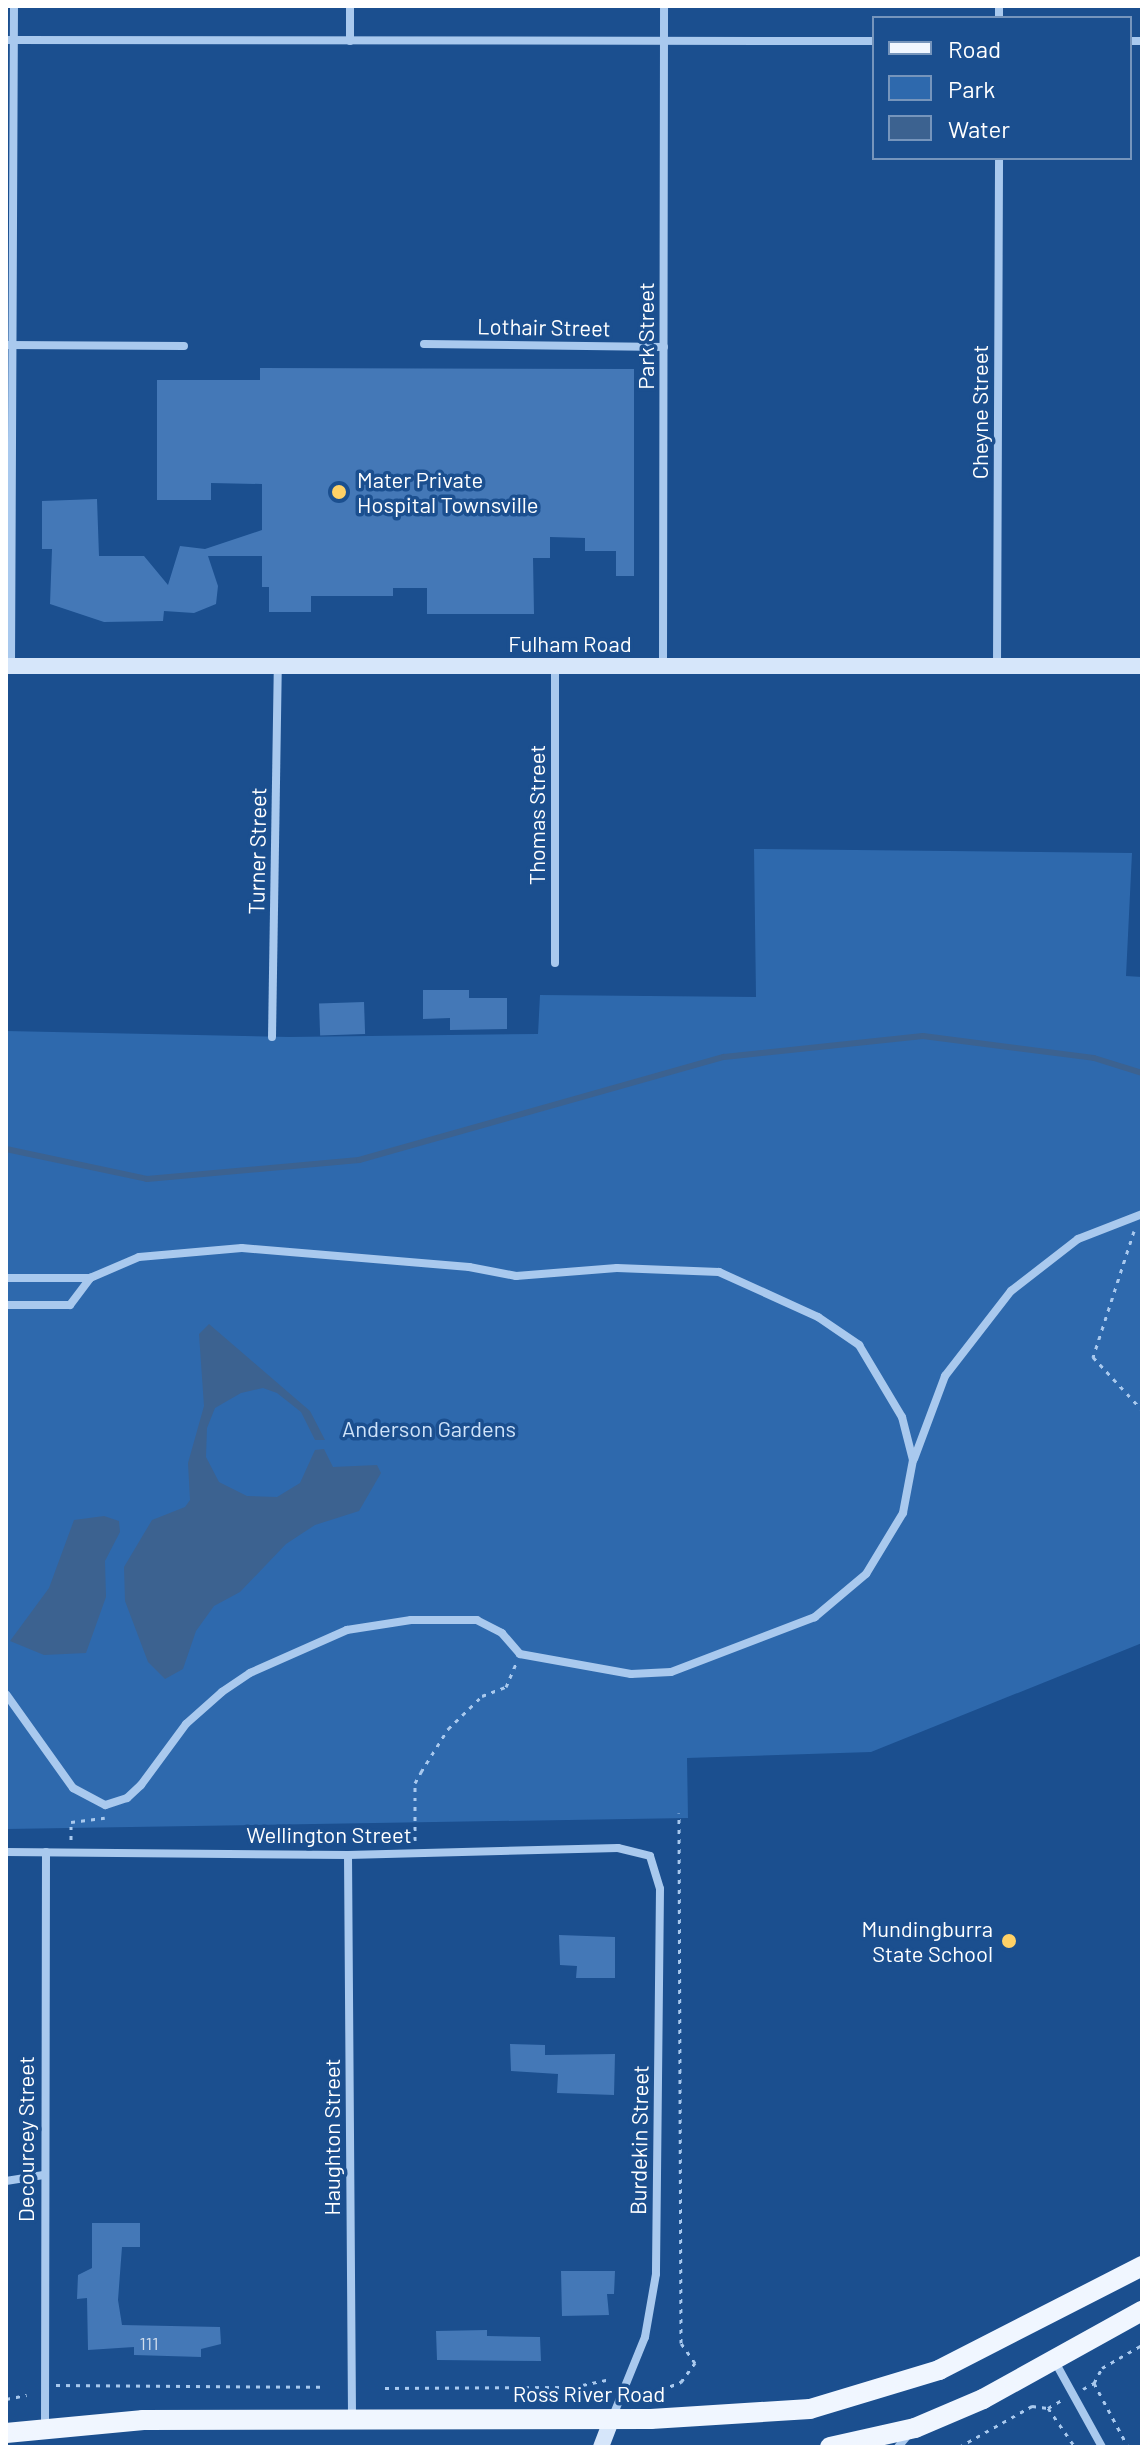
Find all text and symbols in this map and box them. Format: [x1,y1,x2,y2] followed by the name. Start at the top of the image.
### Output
[872,16,1132,160] legend
[948,34,1001,63] text: Road
[948,74,995,103] text: Park
[948,114,1010,143] text: Water
[633,282,659,390] street label: Park Street
[477,313,611,341] street label: Lothair Street
[967,345,993,479] street label: Cheyne Street
[357,466,538,518] place label: Mater Private Hospital Townsville
[328,481,350,503] marker: Mater Private Hospital Townsville
[508,631,632,657] street label: Fulham Road
[524,745,550,885] street label: Thomas Street
[243,787,271,915] street label: Turner Street
[342,1416,516,1442] park label: Anderson Gardens
[246,1822,412,1848] street label: Wellington Street
[862,1915,993,1966] place label: Mundingburra State School
[1000,1932,1018,1950] marker: Mundingburra State School
[13,2056,39,2222] street label: Decourcey Street
[319,2058,345,2216] street label: Haughton Street
[624,2065,654,2215] street label: Burdekin Street
[139,2332,159,2354] house number: 111
[513,2381,665,2407] street label: Ross River Road

